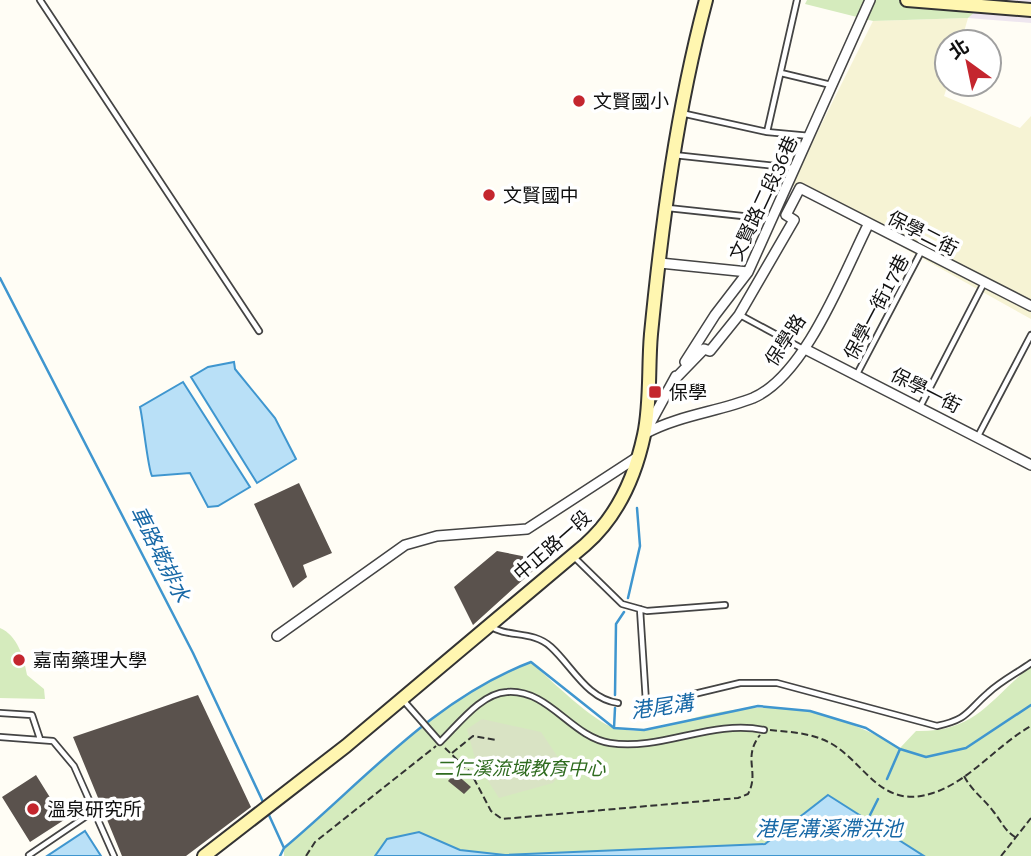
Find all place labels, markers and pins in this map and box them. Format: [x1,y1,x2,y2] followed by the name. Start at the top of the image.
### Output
[593,90,669,113] place label: 文賢國小
[571,93,587,109] marker: 文賢國小
[503,184,579,207] place label: 文賢國中
[481,187,497,203] marker: 文賢國中
[669,381,707,404] place label: 保學
[647,384,663,400] marker: 保學
[33,649,147,672] place label: 嘉南藥理大學
[11,652,27,668] marker: 嘉南藥理大學
[47,798,142,821] place label: 溫泉研究所
[25,801,41,817] marker: 溫泉研究所

